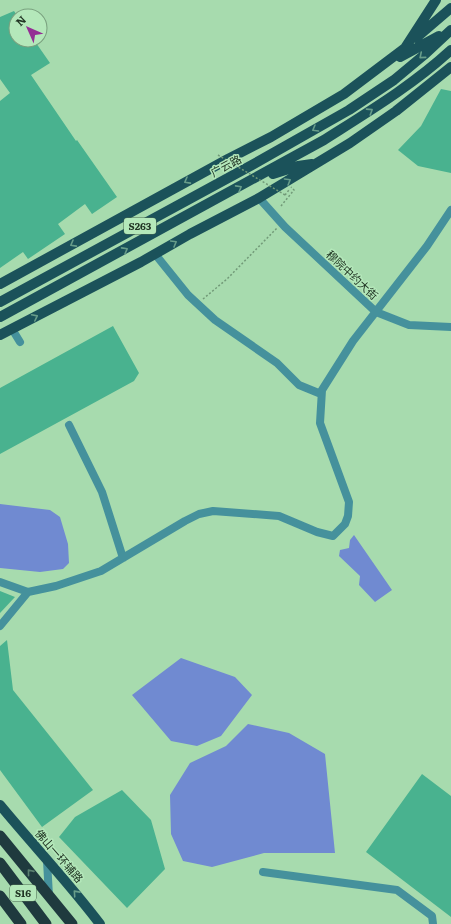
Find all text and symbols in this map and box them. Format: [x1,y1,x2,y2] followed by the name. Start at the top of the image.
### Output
[8,8,48,48] north arrow
[11,11,29,29] text: N
[419,52,427,59] one-way arrow
[366,108,373,116] one-way arrow
[312,125,319,132] one-way arrow
[207,150,244,180] street label: 广云路
[184,176,191,184] one-way arrow
[284,178,291,185] one-way arrow
[235,185,242,192] one-way arrow
[124,218,156,234] road number: S263
[70,239,77,246] one-way arrow
[170,241,177,248] one-way arrow
[323,246,382,303] street label: 穆院中约大街
[121,248,128,255] one-way arrow
[30,314,38,322] one-way arrow
[32,825,87,885] street label: 佛山一环辅路
[27,870,34,877] one-way arrow
[10,885,36,901] road number: S16
[74,891,81,898] one-way arrow

